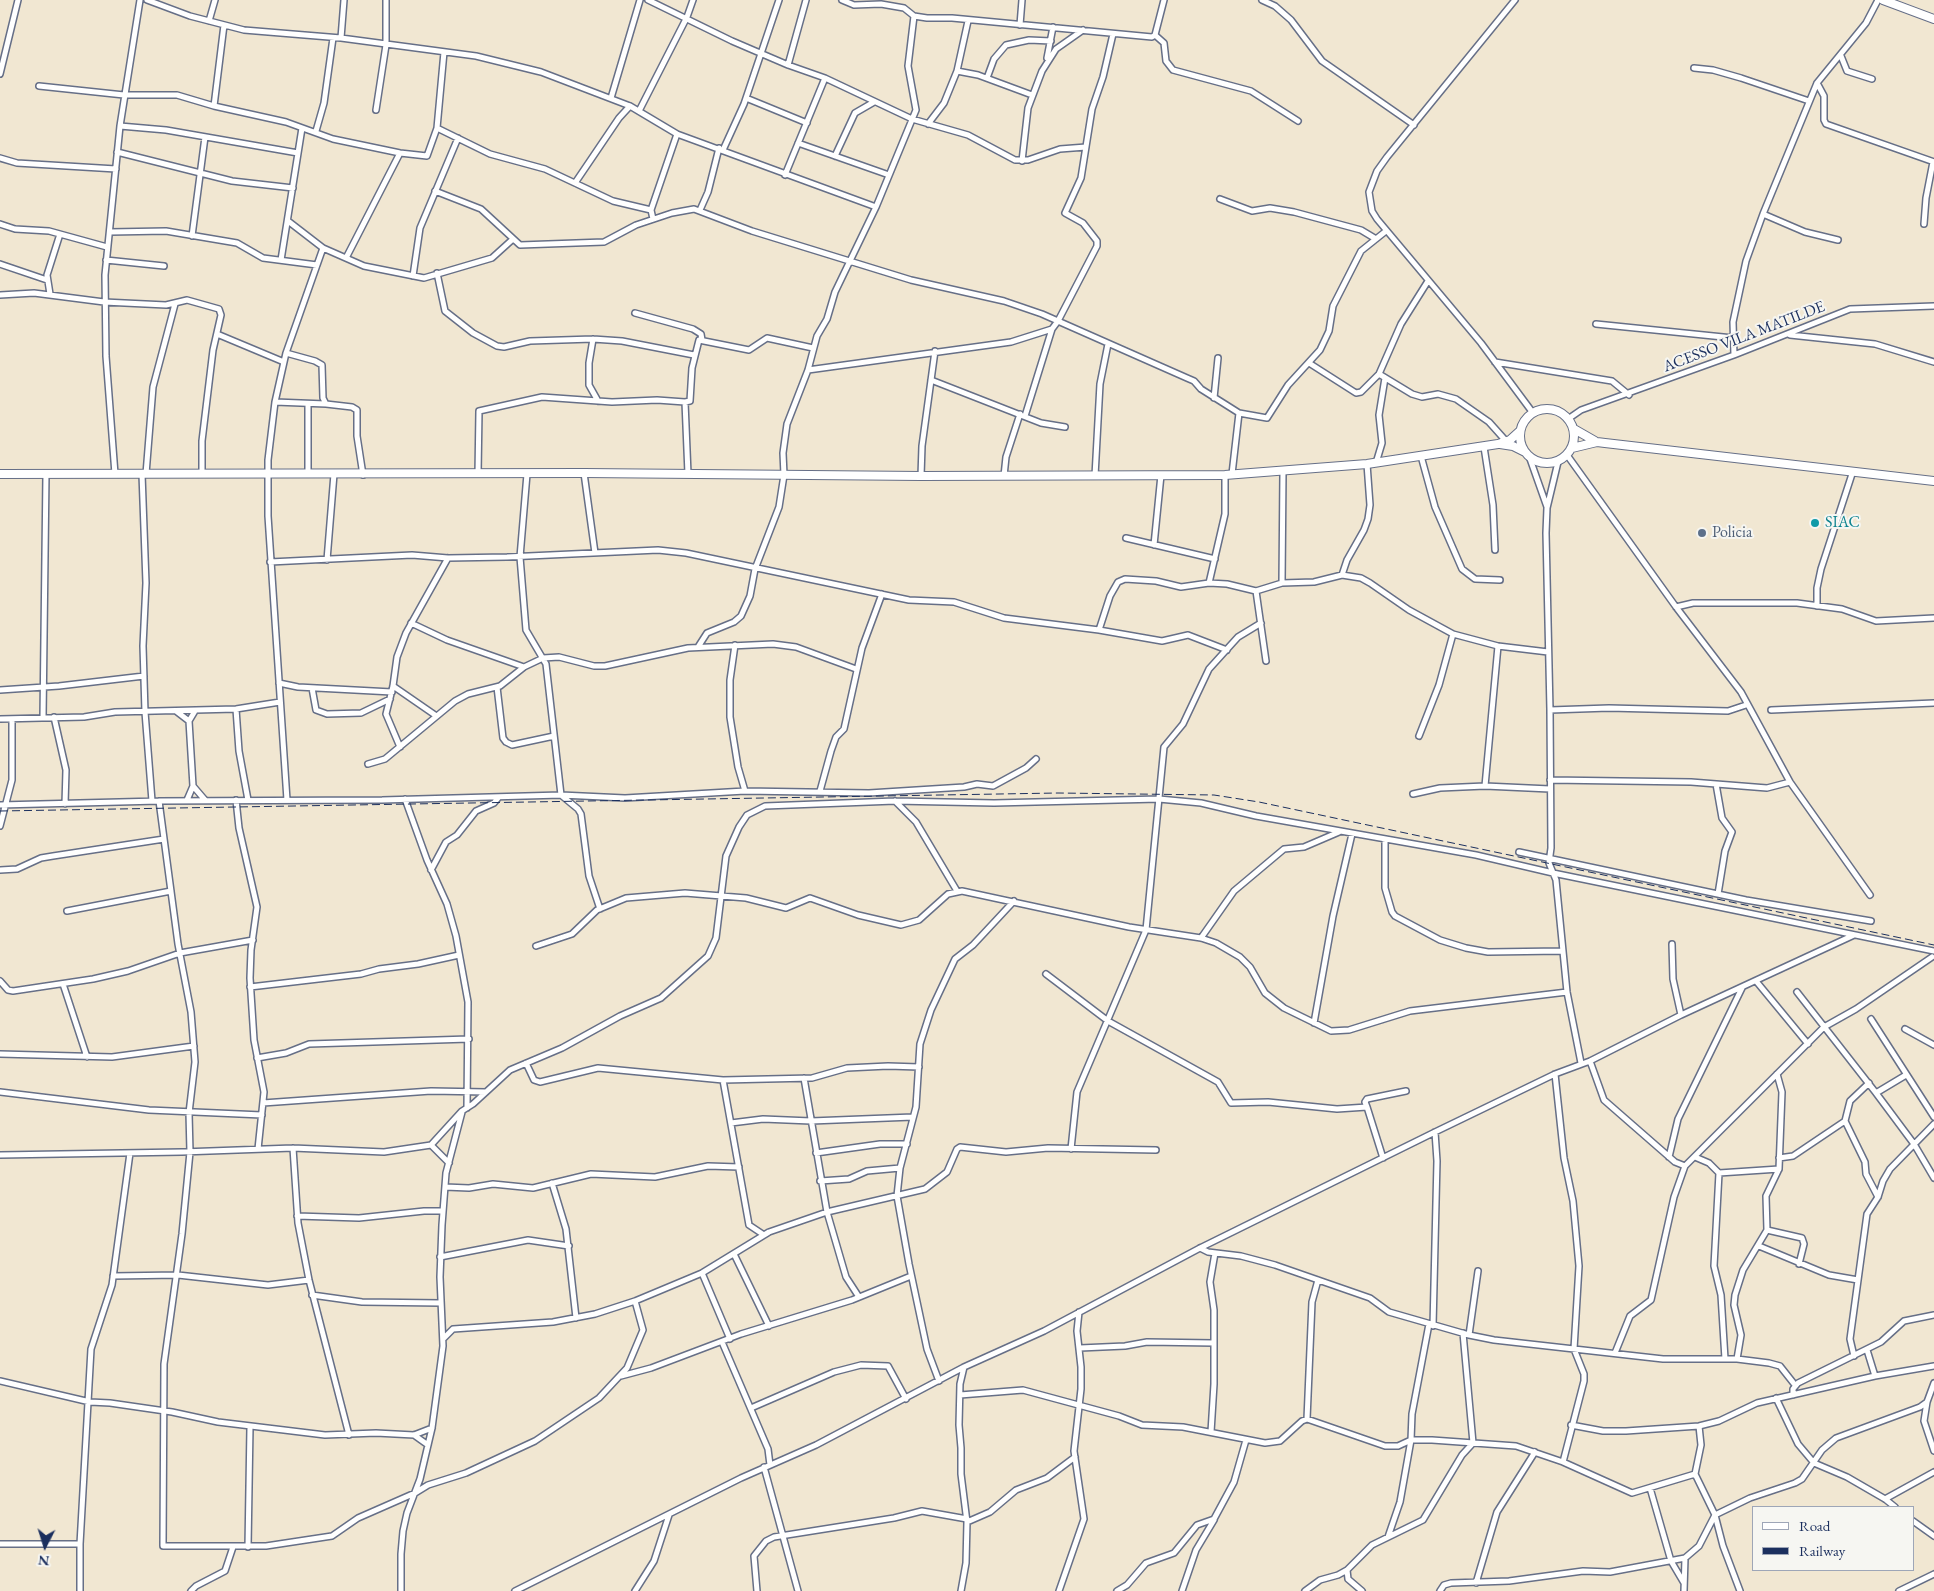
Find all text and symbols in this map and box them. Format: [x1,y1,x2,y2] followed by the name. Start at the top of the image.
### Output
[1660,297,1828,377] street label: ACESSO VILA MATILDE
[1825,513,1860,533] place label: SIAC
[1809,517,1821,529] marker: SIAC
[1712,523,1752,543] place label: Policia
[1696,527,1708,539] marker: Policia
[1752,1506,1914,1571] legend
[1799,1516,1830,1535] text: Road
[20,1521,70,1571] north arrow
[1799,1541,1845,1560] text: Railway
[37,1551,50,1570] text: N

